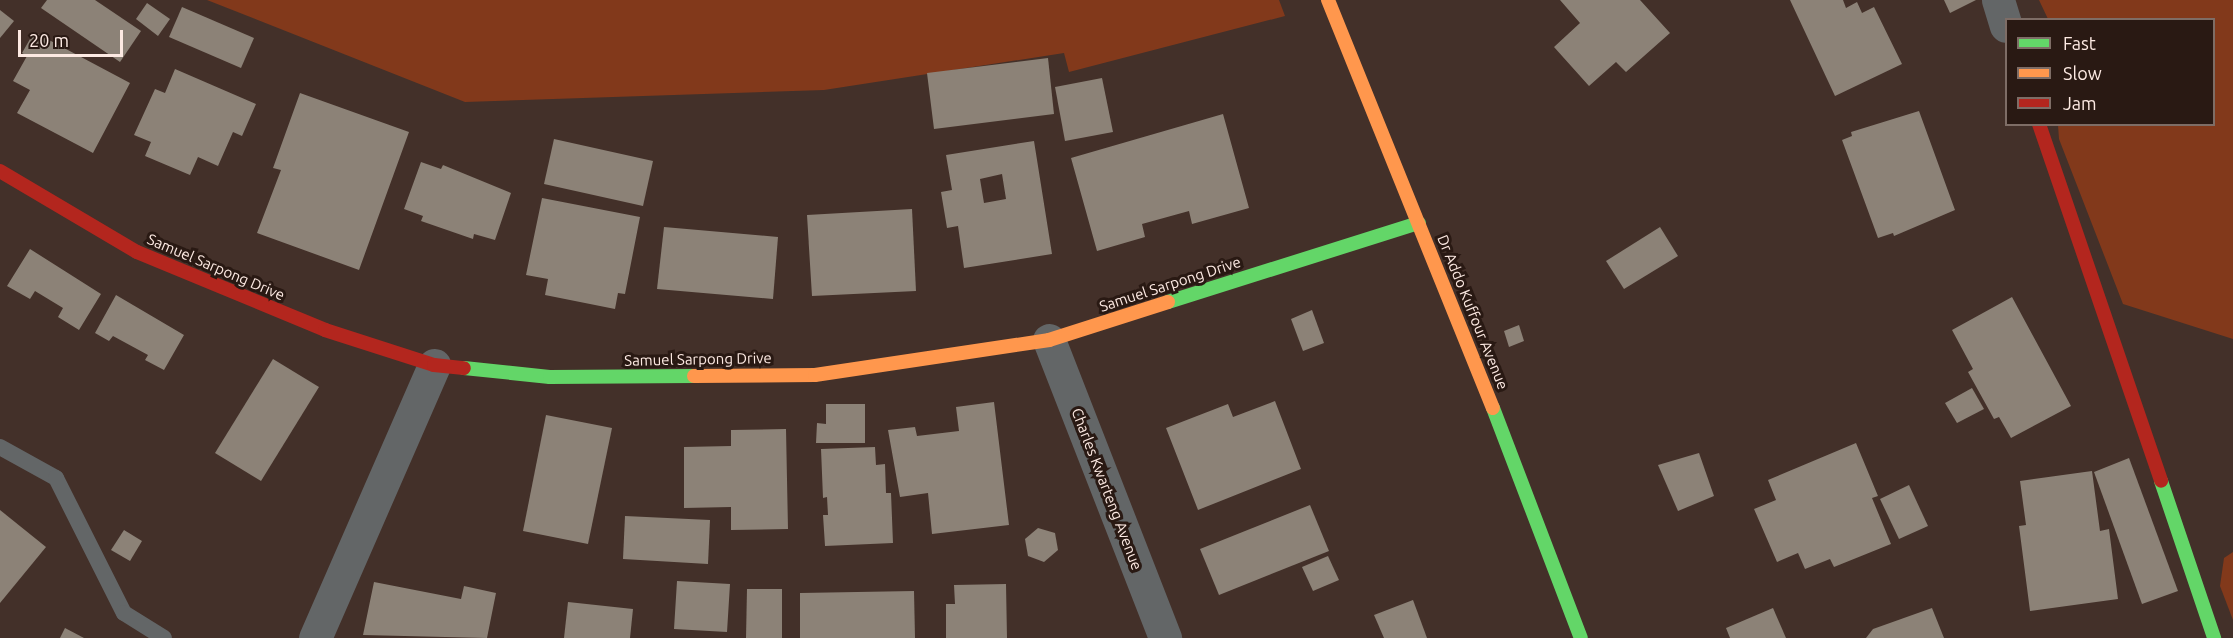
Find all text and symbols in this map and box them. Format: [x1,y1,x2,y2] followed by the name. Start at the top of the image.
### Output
[21,18,126,56] scale bar
[2005,18,2215,126] legend
[29,30,69,50] text: 20 m
[2063,33,2096,53] text: Fast
[2063,63,2102,83] text: Slow
[2063,93,2097,113] text: Jam
[145,230,287,304] street label: Samuel Sarpong Drive
[1434,232,1512,392] street label: Dr Addo Kuffour Avenue
[1097,253,1243,315] street label: Samuel Sarpong Drive
[624,349,772,369] street label: Samuel Sarpong Drive
[1068,405,1146,573] street label: Charles Kwarteng Avenue

